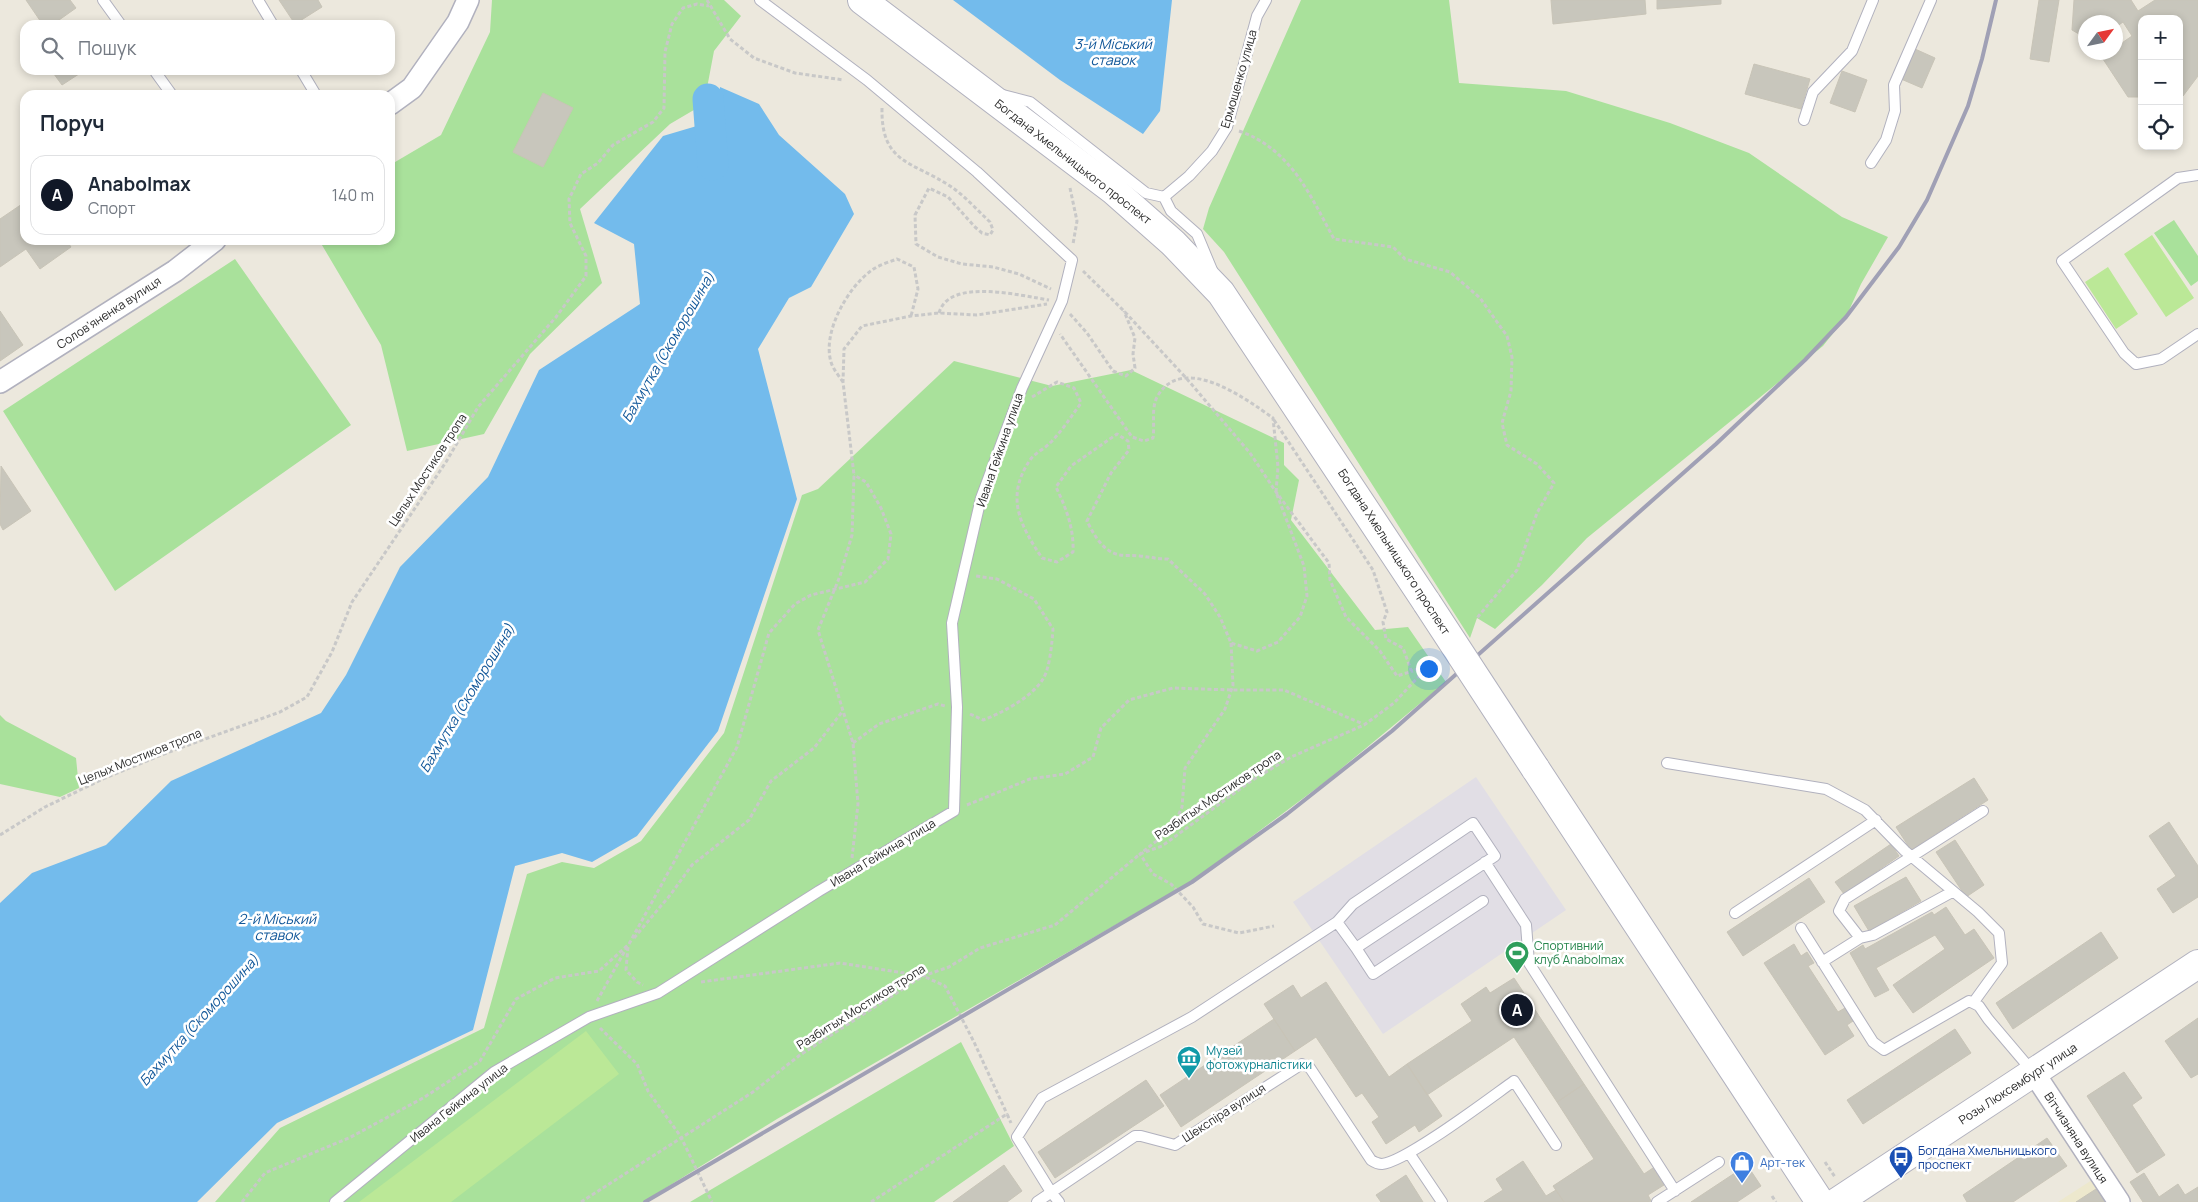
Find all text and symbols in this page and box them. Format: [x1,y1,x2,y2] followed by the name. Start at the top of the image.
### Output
[2078,15,2123,60] north arrow
[2138,15,2183,150] map controls
[2138,15,2183,60] button: +
[20,20,395,75] search box
[1216,28,1261,130] street label: Ермощенко улица
[38,34,66,62] icon: search
[1074,34,1153,69] water label: 3-й Міський ставок
[78,35,136,61] text: Пошук
[2138,60,2183,105] button: −
[991,95,1155,228] street label: Богдана Хмельницького проспект
[2138,105,2183,150] button: locate
[40,109,105,137] text: Поруч
[88,171,191,197] text: Anabolmax
[52,184,62,206] text: A
[332,184,374,206] text: 140 m
[88,197,136,219] text: Спорт
[617,268,718,425] water label: Бахмутка (Скоморошина)
[53,272,164,353] street label: Солов’яненка вулиця
[972,390,1027,509] street label: Ивана Гейкина улица
[385,410,470,529] street label: Целых Мостиков тропа
[1334,465,1455,638] street label: Богдана Хмельницького проспект
[415,620,519,776] water label: Бахмутка (Скоморошина)
[1416,656,1442,682] your location
[76,724,204,789] street label: Целых Мостиков тропа
[1151,746,1284,843] street label: Разбитых Мостиков тропа
[827,814,938,891] street label: Ивана Гейкина улица
[238,909,317,944] water label: 2-й Міський ставок
[1534,937,1625,968] place label: Спортивний клуб Anabolmax
[1504,940,1530,974] sports icon: Спортивний клуб Anabolmax
[135,950,263,1089] water label: Бахмутка (Скоморошина)
[793,960,928,1053] street label: Разбитых Мостиков тропа
[1501,991,1533,1029] pin: A
[1955,1039,2080,1128] street label: Розы Люксембург улица
[1206,1042,1312,1073] place label: Музей фотожурналістики
[1176,1045,1202,1079] museum icon: Музей фотожурналістики
[406,1059,511,1146] street label: Ивана Гейкина улица
[1179,1079,1269,1146] street label: Шекспіра вулиця
[2040,1089,2112,1187] street label: Вітчизняна вулиця
[1918,1142,2057,1173] place label: Богдана Хмельницького проспект
[1888,1145,1914,1179] bus stop icon: Богдана Хмельницького проспект
[1729,1150,1755,1184] shop icon: Арт-тек
[1760,1154,1806,1171] place label: Арт-тек

